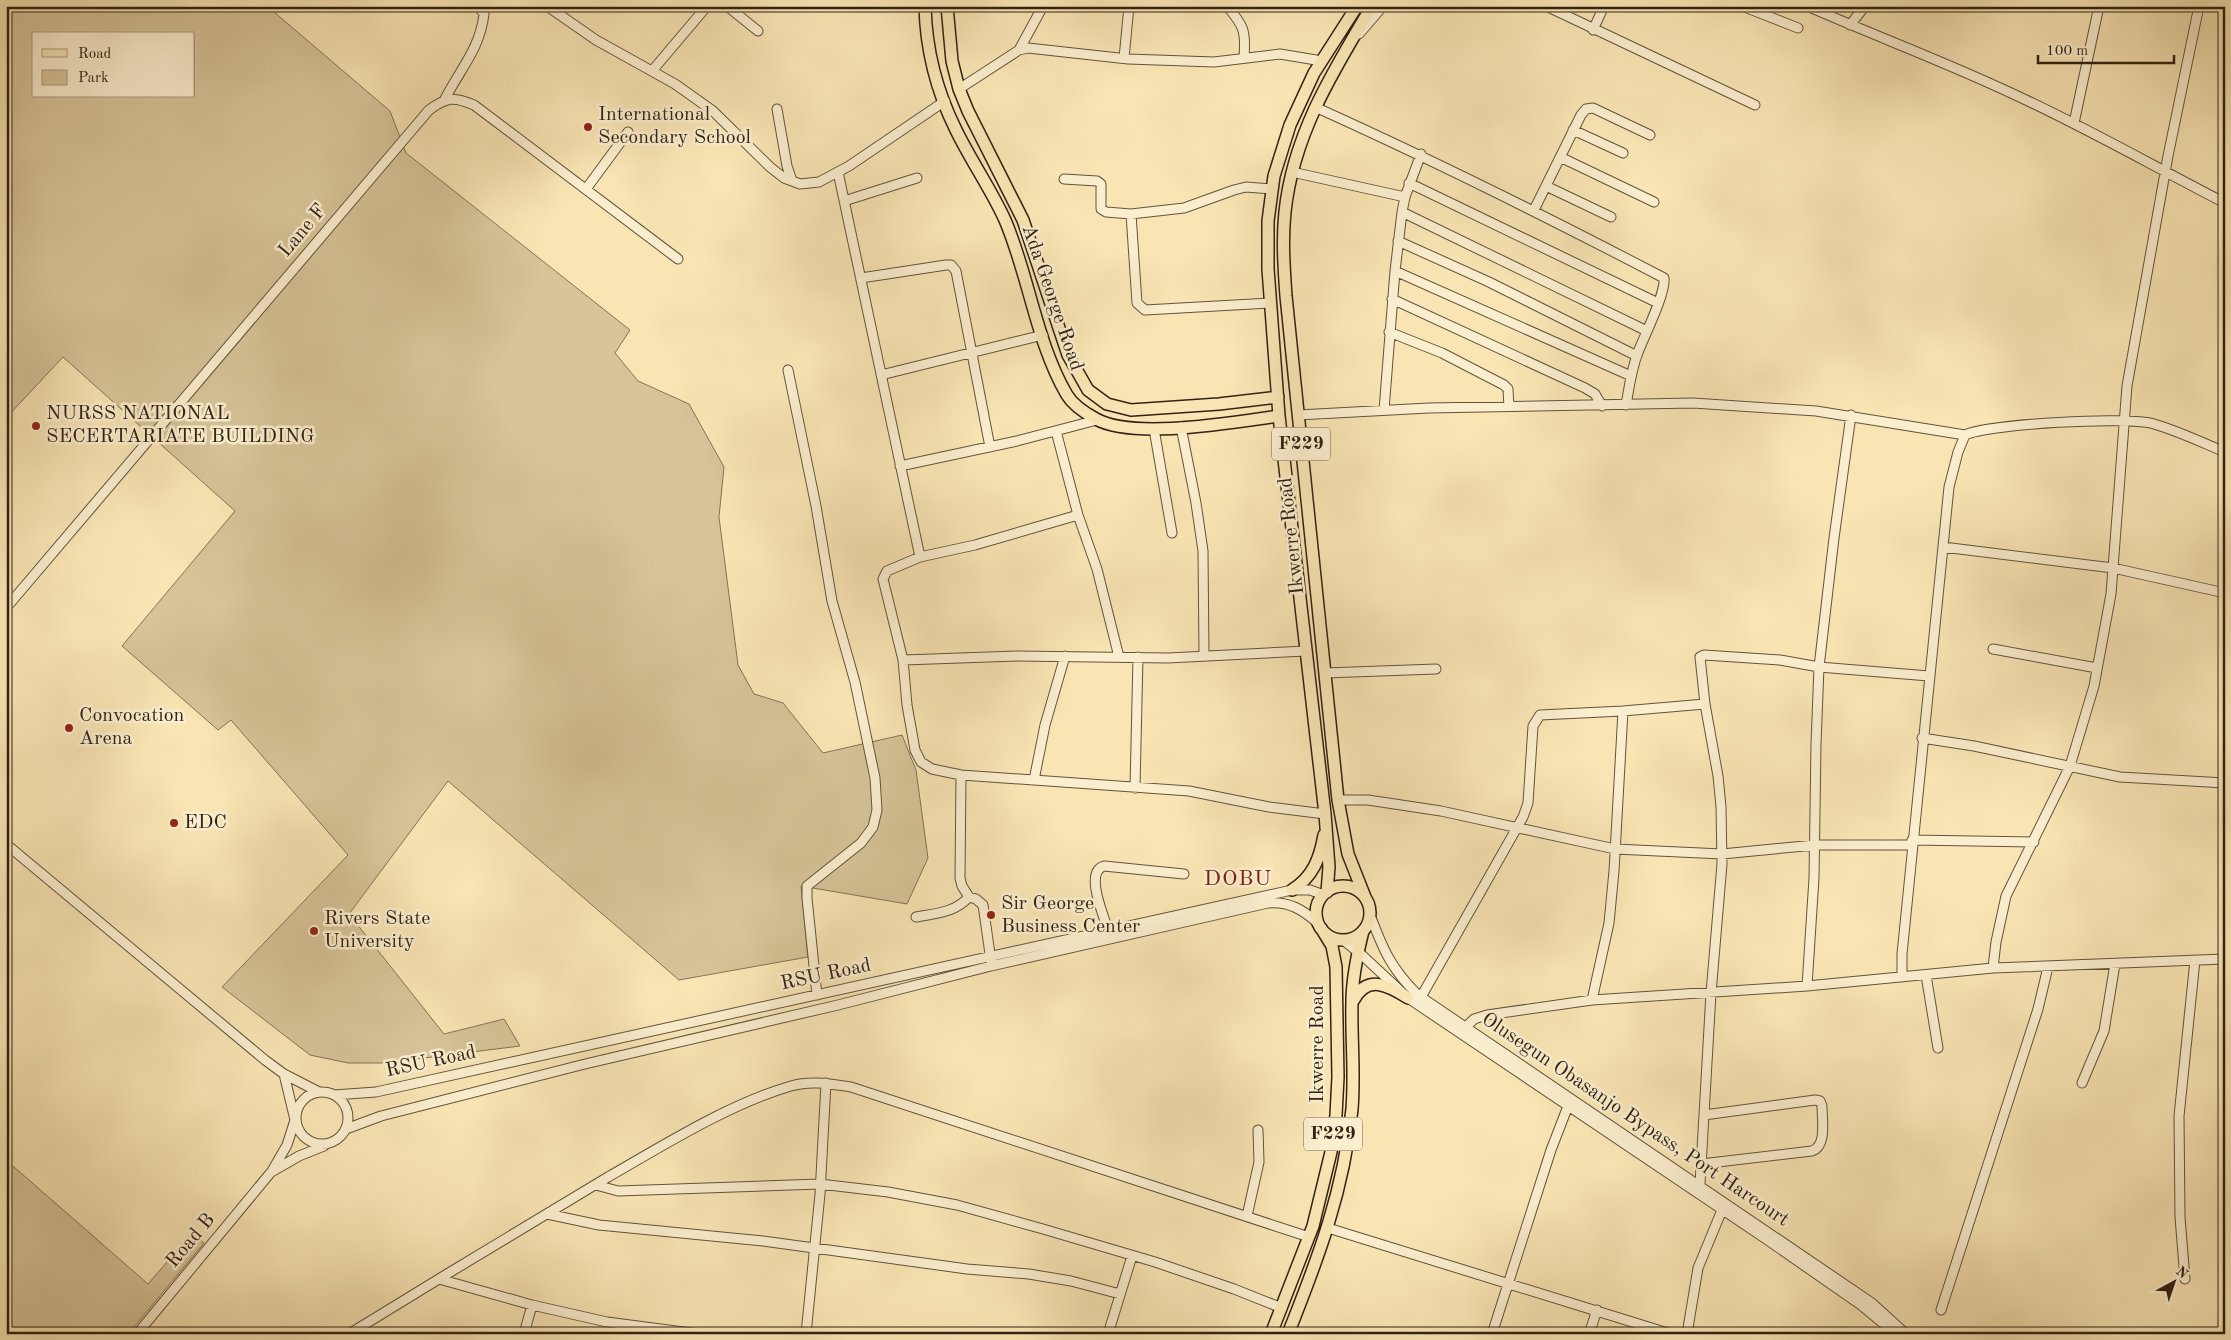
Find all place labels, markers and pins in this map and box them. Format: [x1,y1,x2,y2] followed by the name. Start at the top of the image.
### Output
[598,105,751,148] place label: International Secondary School
[582,121,594,133] marker: International Secondary School
[46,404,315,447] place label: NURSS NATIONAL SECERTARIATE BUILDING
[30,420,42,432] marker: NURSS NATIONAL SECERTARIATE BUILDING
[79,706,185,749] place label: Convocation Arena
[63,722,75,734] marker: Convocation Arena
[184,813,227,833] place label: EDC
[168,817,180,829] marker: EDC
[1001,894,1140,937] place label: Sir George Business Center
[324,909,431,952] place label: Rivers State University
[985,909,997,921] marker: Sir George Business Center
[308,925,320,937] marker: Rivers State University

